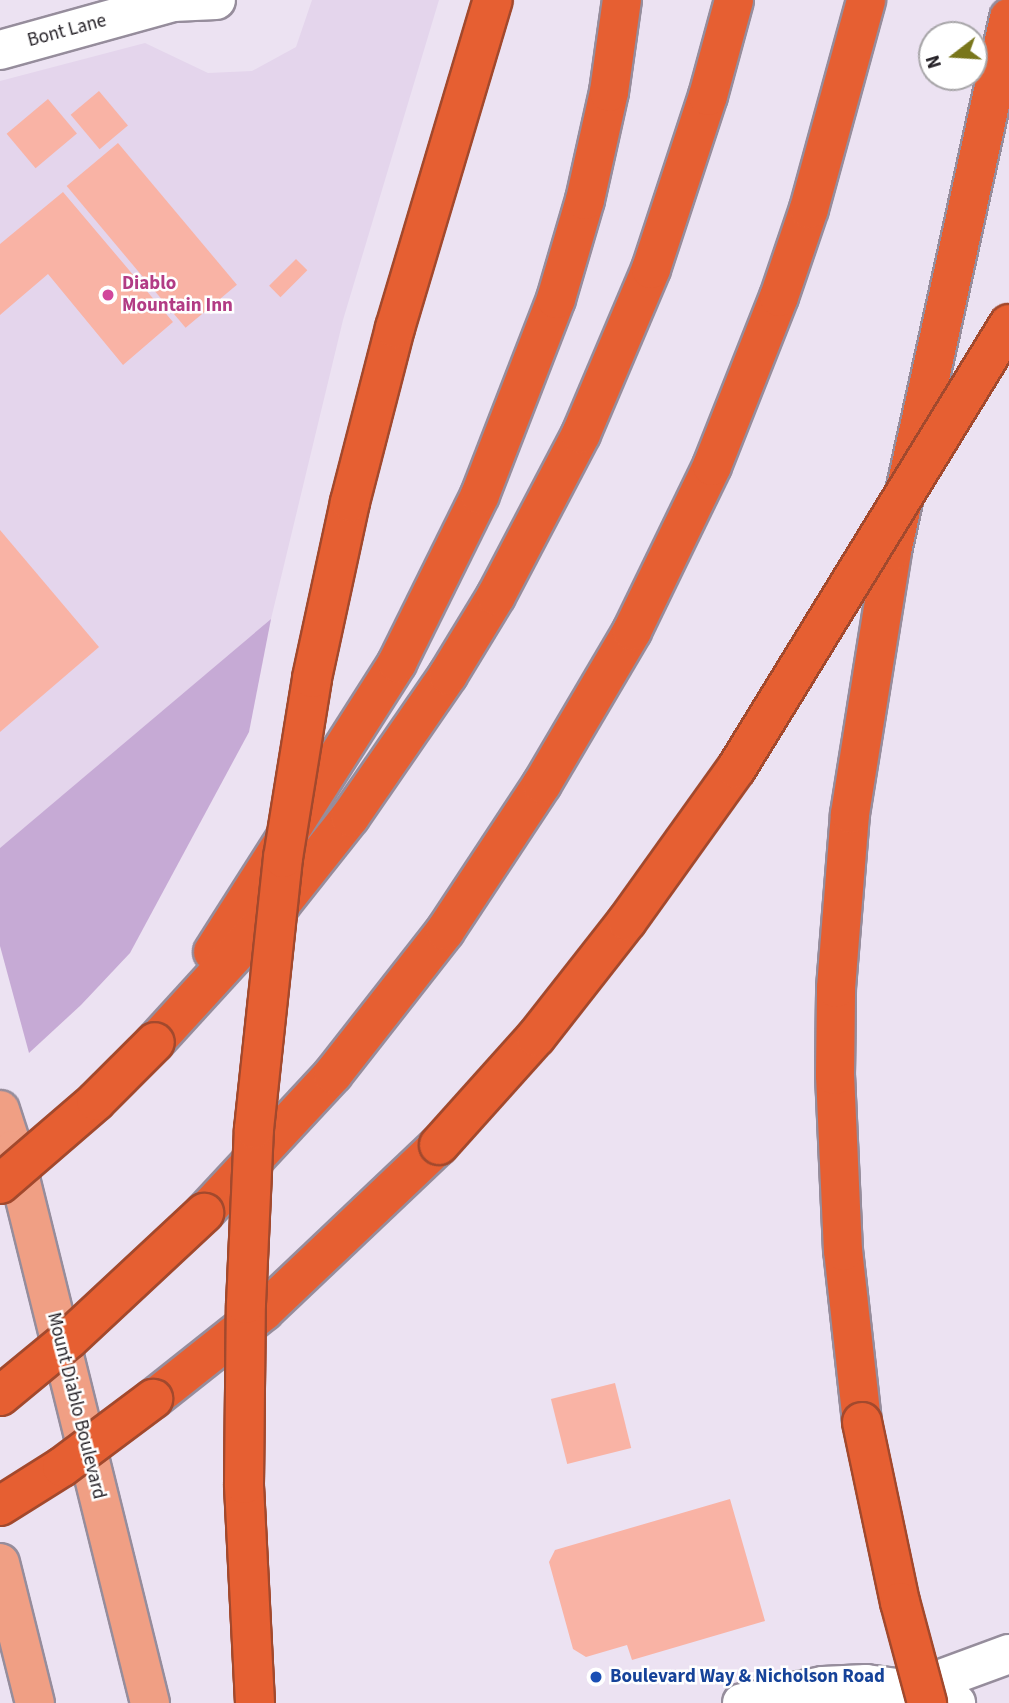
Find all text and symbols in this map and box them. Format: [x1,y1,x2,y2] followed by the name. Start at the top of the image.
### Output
[25,10,109,52] street label: Bont Lane
[918,21,988,91] north arrow
[920,52,949,72] text: N
[122,273,233,317] place label: Diablo Mountain Inn
[100,287,116,303] marker: Diablo Mountain Inn
[42,1310,110,1502] street label: Mount Diablo Boulevard
[610,1666,885,1688] place label: Boulevard Way & Nicholson Road
[588,1669,604,1685] marker: Boulevard Way & Nicholson Road

